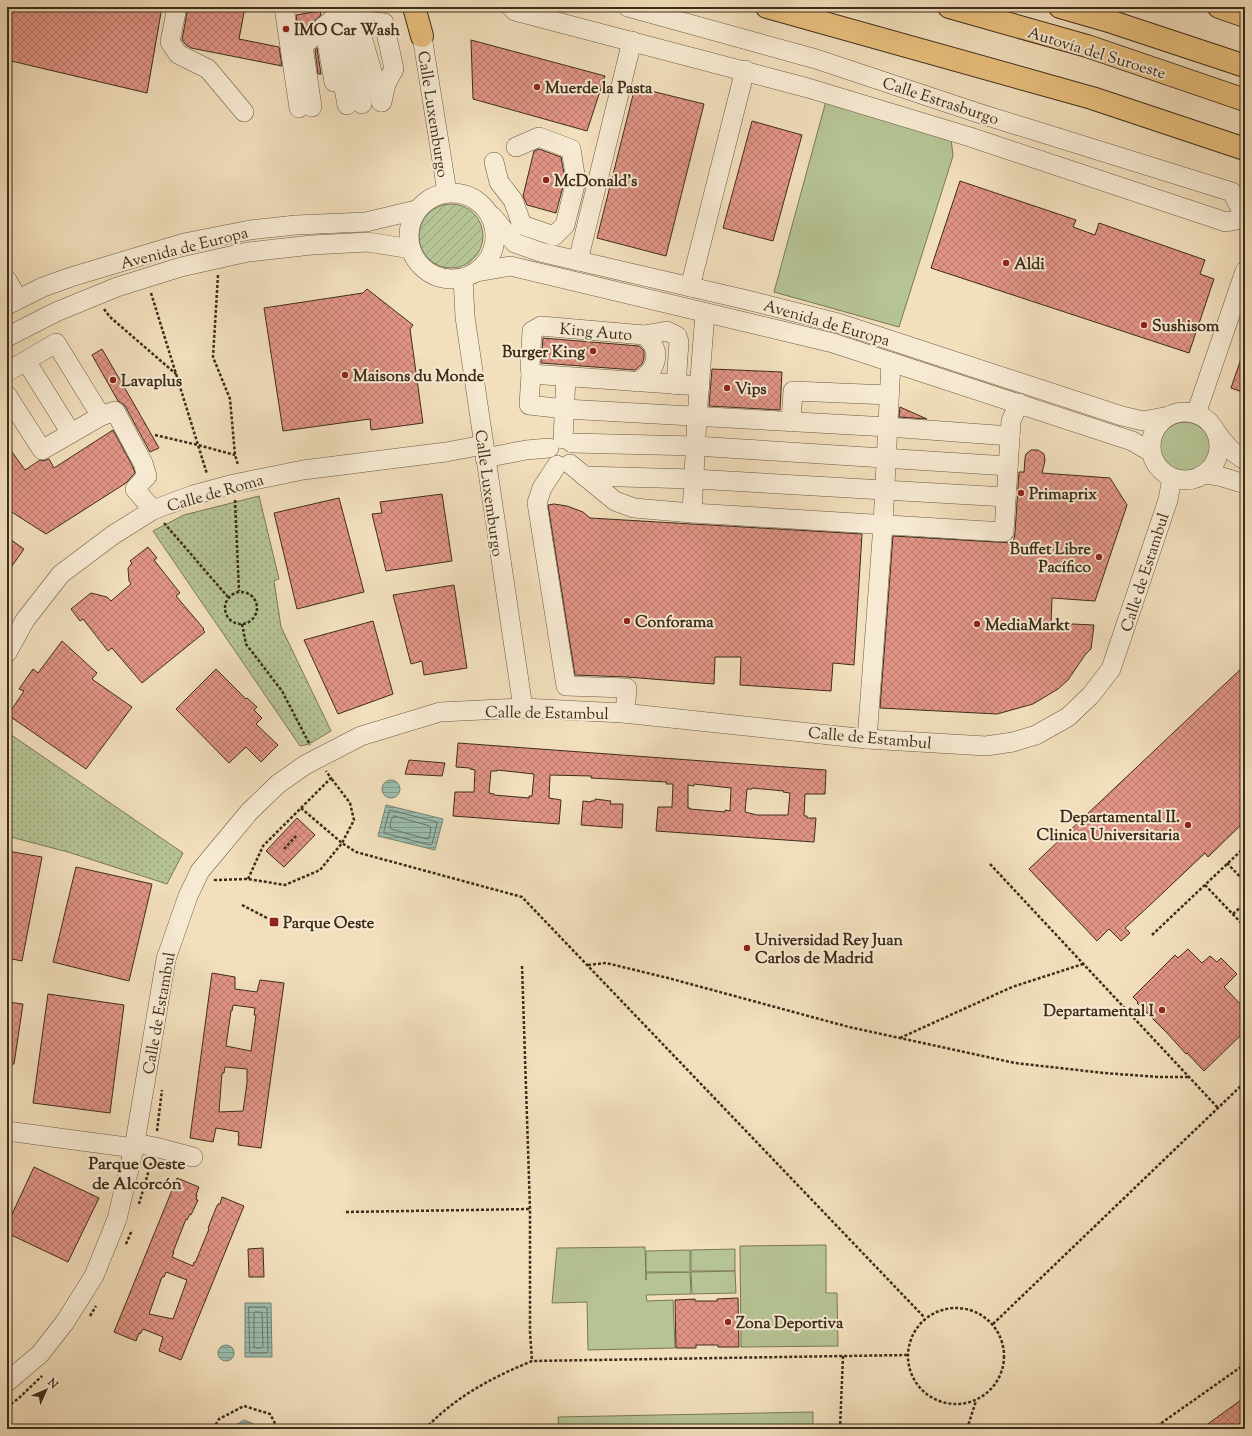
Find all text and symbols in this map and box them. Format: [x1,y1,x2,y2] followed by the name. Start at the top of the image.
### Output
[294,20,400,43] place label: IMO Car Wash
[1024,22,1168,86] street label: Autovía del Suroeste
[281,24,291,34] marker: IMO Car Wash
[410,49,453,180] street label: Calle Luxemburgo
[879,73,1002,132] street label: Calle Estrasburgo
[545,78,653,101] place label: Muerde la Pasta
[532,82,542,92] marker: Muerde la Pasta
[554,171,637,194] place label: McDonald's
[541,175,551,185] marker: McDonald's
[118,222,251,276] street label: Avenida de Europa
[1014,254,1045,277] place label: Aldi
[1001,258,1011,268] marker: Aldi
[760,295,893,354] street label: Avenida de Europa
[1152,316,1220,339] place label: Sushisom
[559,319,633,348] street label: King Auto
[1139,320,1149,330] marker: Sushisom
[502,342,585,365] place label: Burger King
[588,346,598,356] marker: Burger King
[353,366,485,389] place label: Maisons du Monde
[340,370,350,380] marker: Maisons du Monde
[121,371,182,394] place label: Lavaplus
[108,375,118,385] marker: Lavaplus
[735,379,767,402] place label: Vips
[722,383,732,393] marker: Vips
[467,428,508,559] street label: Calle Luxemburgo
[165,469,267,519] street label: Calle de Roma
[1029,484,1097,507] place label: Primaprix
[1016,488,1026,498] marker: Primaprix
[1116,510,1177,635] street label: Calle de Estambul
[1010,539,1092,580] place label: Buffet Libre Pacífico
[1094,552,1104,562] marker: Buffet Libre Pacífico
[635,612,714,635] place label: Conforama
[985,615,1070,638] place label: MediaMarkt
[622,616,632,626] marker: Conforama
[972,619,982,629] marker: MediaMarkt
[485,702,610,727] street label: Calle de Estambul
[807,723,933,756] street label: Calle de Estambul
[1037,807,1181,848] place label: Departamental II. Clinica Universitaria
[1183,820,1193,830] marker: Departamental II. Clinica Universitaria
[283,913,375,936] place label: Parque Oeste
[268,916,280,928] marker: Parque Oeste
[755,930,904,971] place label: Universidad Rey Juan Carlos de Madrid
[742,943,752,953] marker: Universidad Rey Juan Carlos de Madrid
[138,950,183,1076] street label: Calle de Estambul
[1043,1001,1155,1024] place label: Departamental I
[1157,1005,1167,1015] marker: Departamental I
[89,1153,185,1197] district label: Parque Oeste de Alcorcón
[736,1313,844,1336] place label: Zona Deportiva
[723,1317,733,1327] marker: Zona Deportiva
[26,1370,66,1410] north arrow
[43,1374,61,1393] text: N

